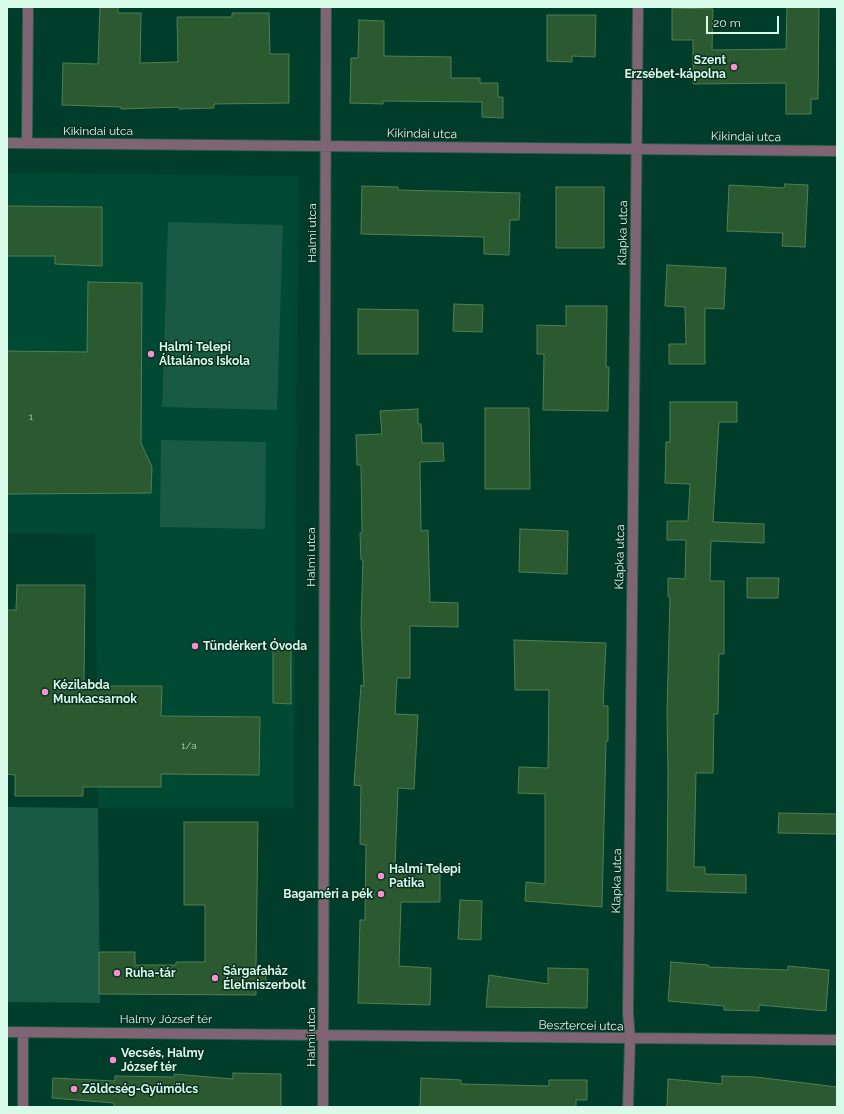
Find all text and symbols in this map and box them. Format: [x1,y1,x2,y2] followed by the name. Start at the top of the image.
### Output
[708,8,781,34] scale bar
[713,16,741,30] text: 20 m
[624,53,726,81] place label: Szent Erzsébet-kápolna
[729,62,739,72] marker: Szent Erzsébet-kápolna
[63,124,133,138] street label: Kikindai utca
[387,126,457,142] street label: Kikindai utca
[711,129,781,145] street label: Kikindai utca
[615,200,631,266] street label: Klapka utca
[305,203,319,263] street label: Halmi utca
[159,340,250,368] place label: Halmi Telepi Általános Iskola
[146,349,156,359] marker: Halmi Telepi Általános Iskola
[29,411,33,423] house number: 1
[612,524,628,590] street label: Klapka utca
[304,527,318,587] street label: Halmi utca
[203,639,307,653] place label: Tündérkert Óvoda
[190,641,200,651] marker: Tündérkert Óvoda
[53,678,137,706] place label: Kézilabda Munkacsarnok
[40,687,50,697] marker: Kézilabda Munkacsarnok
[181,740,197,752] house number: 1/a
[609,848,625,914] street label: Klapka utca
[389,862,461,890] place label: Halmi Telepi Patika
[376,871,386,881] marker: Halmi Telepi Patika
[283,887,373,901] place label: Bagaméri a pék
[376,889,386,899] marker: Bagaméri a pék
[223,964,306,992] place label: Sárgafaház Élelmiszerbolt
[125,966,176,980] place label: Ruha-tár
[112,968,122,978] marker: Ruha-tár
[210,973,220,983] marker: Sárgafaház Élelmiszerbolt
[304,1007,318,1067] street label: Halmi utca
[120,1012,212,1026] street label: Halmy József tér
[538,1018,624,1034] street label: Besztercei utca
[121,1046,204,1074] place label: Vecsés, Halmy József tér
[108,1055,118,1065] marker: Vecsés, Halmy József tér
[82,1082,198,1096] place label: Zöldcség-Gyümölcs
[69,1084,79,1094] marker: Zöldcség-Gyümölcs

